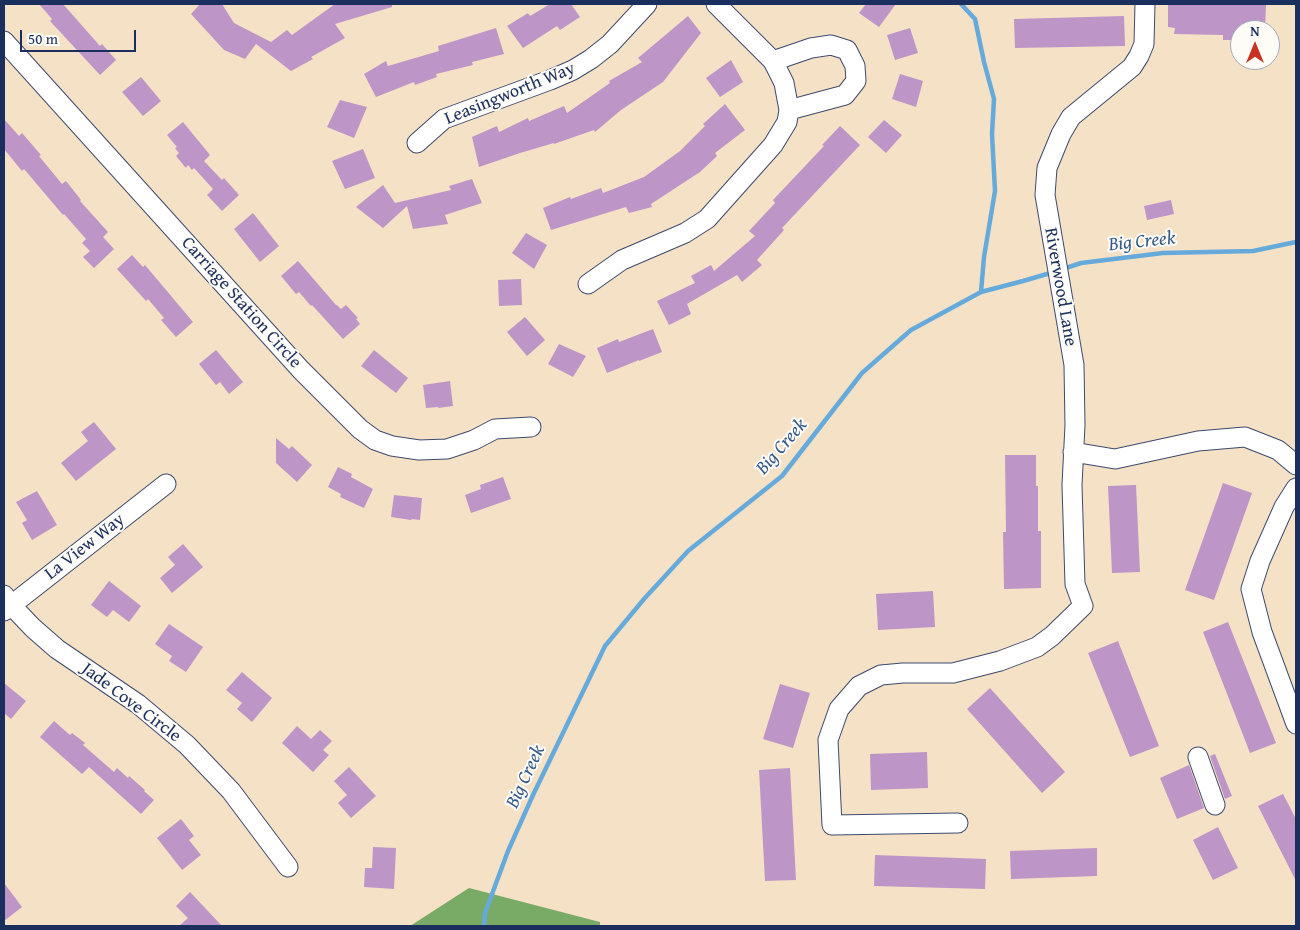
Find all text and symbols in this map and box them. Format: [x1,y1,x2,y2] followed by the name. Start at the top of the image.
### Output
[22,20,139,52] scale bar
[1230,20,1280,70] north arrow
[1250,21,1260,41] text: N
[28,28,58,49] text: 50 m
[442,58,578,130] street label: Leasingworth Way
[1039,226,1081,348] street label: Riverwood Lane
[1108,227,1176,257] water label: Big Creek
[176,233,306,373] street label: Carriage Station Circle
[751,414,813,480] water label: Big Creek
[41,509,129,585] street label: La View Way
[77,659,185,747] street label: Jade Cove Circle
[502,742,550,812] water label: Big Creek

